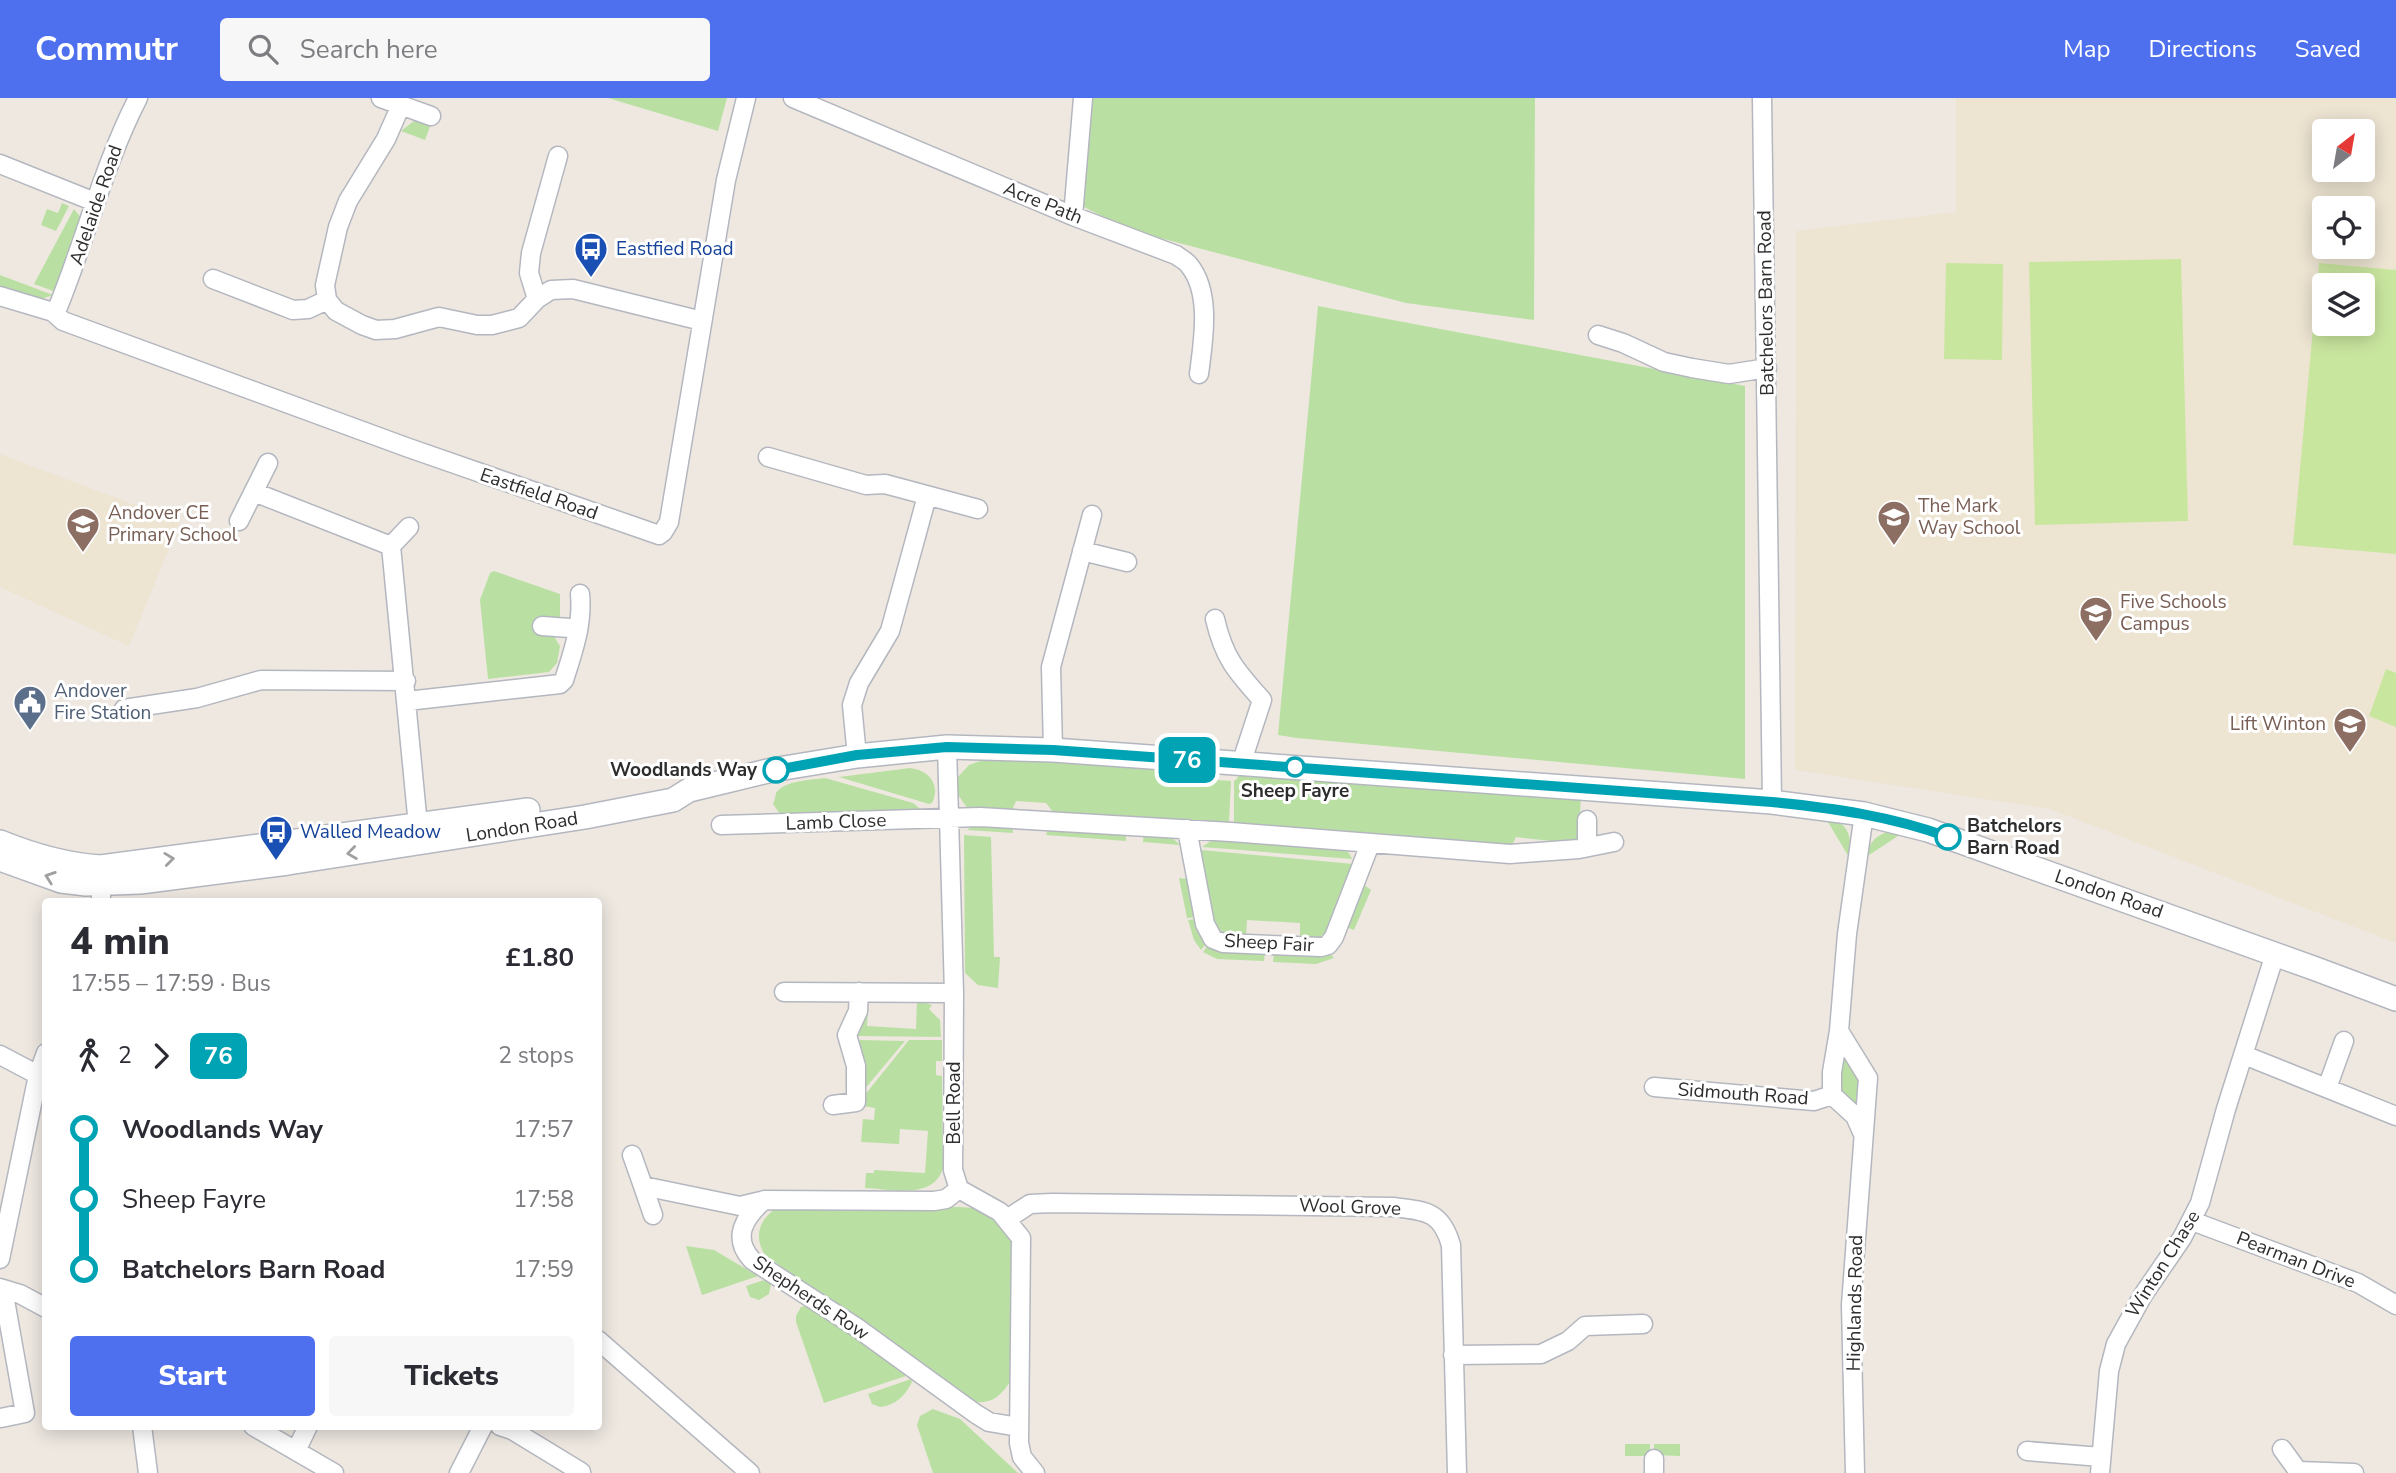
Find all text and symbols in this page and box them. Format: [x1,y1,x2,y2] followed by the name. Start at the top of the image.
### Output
[220,18,710,81] search box
[35,27,178,72] text: Commutr
[244,30,282,68] icon: search
[300,32,438,67] text: Search here
[2063,33,2110,65] text: Map
[2148,33,2257,65] text: Directions
[2295,33,2361,65] text: Saved
[2312,119,2375,182] north arrow
[2312,119,2375,336] map controls
[63,142,129,268] street label: Adelaide Road
[1000,175,1086,231] street label: Acre Path
[2312,196,2375,259] button: locate
[1751,210,1781,396] street label: Batchelors Barn Road
[572,230,610,279] bus stop icon: Eastfied Road
[616,236,734,262] place label: Eastfied Road
[2312,273,2375,336] button: layers
[477,462,601,526] street label: Eastfield Road
[1918,493,2021,541] place label: The Mark Way School
[1875,498,1913,547] school or university icon: The Mark Way School
[108,500,238,548] place label: Andover CE Primary School
[64,505,102,554] school or university icon: Andover CE Primary School
[2120,589,2227,637] place label: Five Schools Campus
[2077,594,2115,643] school or university icon: Five Schools Campus
[54,678,151,726] place label: Andover Fire Station
[11,683,49,732] public building icon: Andover Fire Station
[2331,705,2369,754] school or university icon: Lift Winton
[2230,711,2326,737] place label: Lift Winton
[1156,737,1218,783] line badge: 76
[1173,744,1201,776] text: 76
[610,757,758,783] place label: Woodlands Way
[763,757,789,783] marker: Woodlands Way
[1285,757,1305,777] marker: Sheep Fayre
[1241,778,1349,804] place label: Sheep Fayre
[464,805,580,849] street label: London Road
[785,807,887,837] street label: Lamb Close
[257,813,295,862] bus stop icon: Walled Meadow
[1967,813,2062,861] place label: Batchelors Barn Road
[300,819,441,845] place label: Walled Meadow
[1935,824,1961,850] marker: Batchelors Barn Road
[346,845,357,860] one-way arrow
[163,851,175,866] one-way arrow
[2051,863,2167,925] street label: London Road
[44,871,56,885] one-way arrow
[70,916,170,967] text: 4 min
[1223,928,1315,958] street label: Sheep Fair
[505,940,574,975] text: £1.80
[70,968,271,999] text: 17:55 – 17:59 · Bus
[70,1037,108,1075] icon: walk
[142,1037,180,1075] icon: forward
[118,1040,132,1071] text: 2
[204,1040,233,1072] text: 76
[498,1040,574,1071] text: 2 stops
[941,1061,967,1145] street label: Bell Road
[1677,1076,1809,1112] street label: Sidmouth Road
[122,1112,323,1147] text: Woodlands Way
[514,1114,574,1145] text: 17:57
[122,1182,266,1217] text: Sheep Fayre
[514,1184,574,1215] text: 17:58
[1299,1192,1401,1222] street label: Wool Grove
[2120,1205,2206,1323] street label: Winton Chase
[2233,1225,2359,1295] street label: Pearman Drive
[1841,1234,1869,1372] street label: Highlands Road
[748,1249,874,1347] street label: Shepherds Row
[122,1252,385,1287] text: Batchelors Barn Road
[514,1254,574,1285] text: 17:59
[70,1336,315,1416] button: Start
[329,1336,574,1416] button: Tickets

